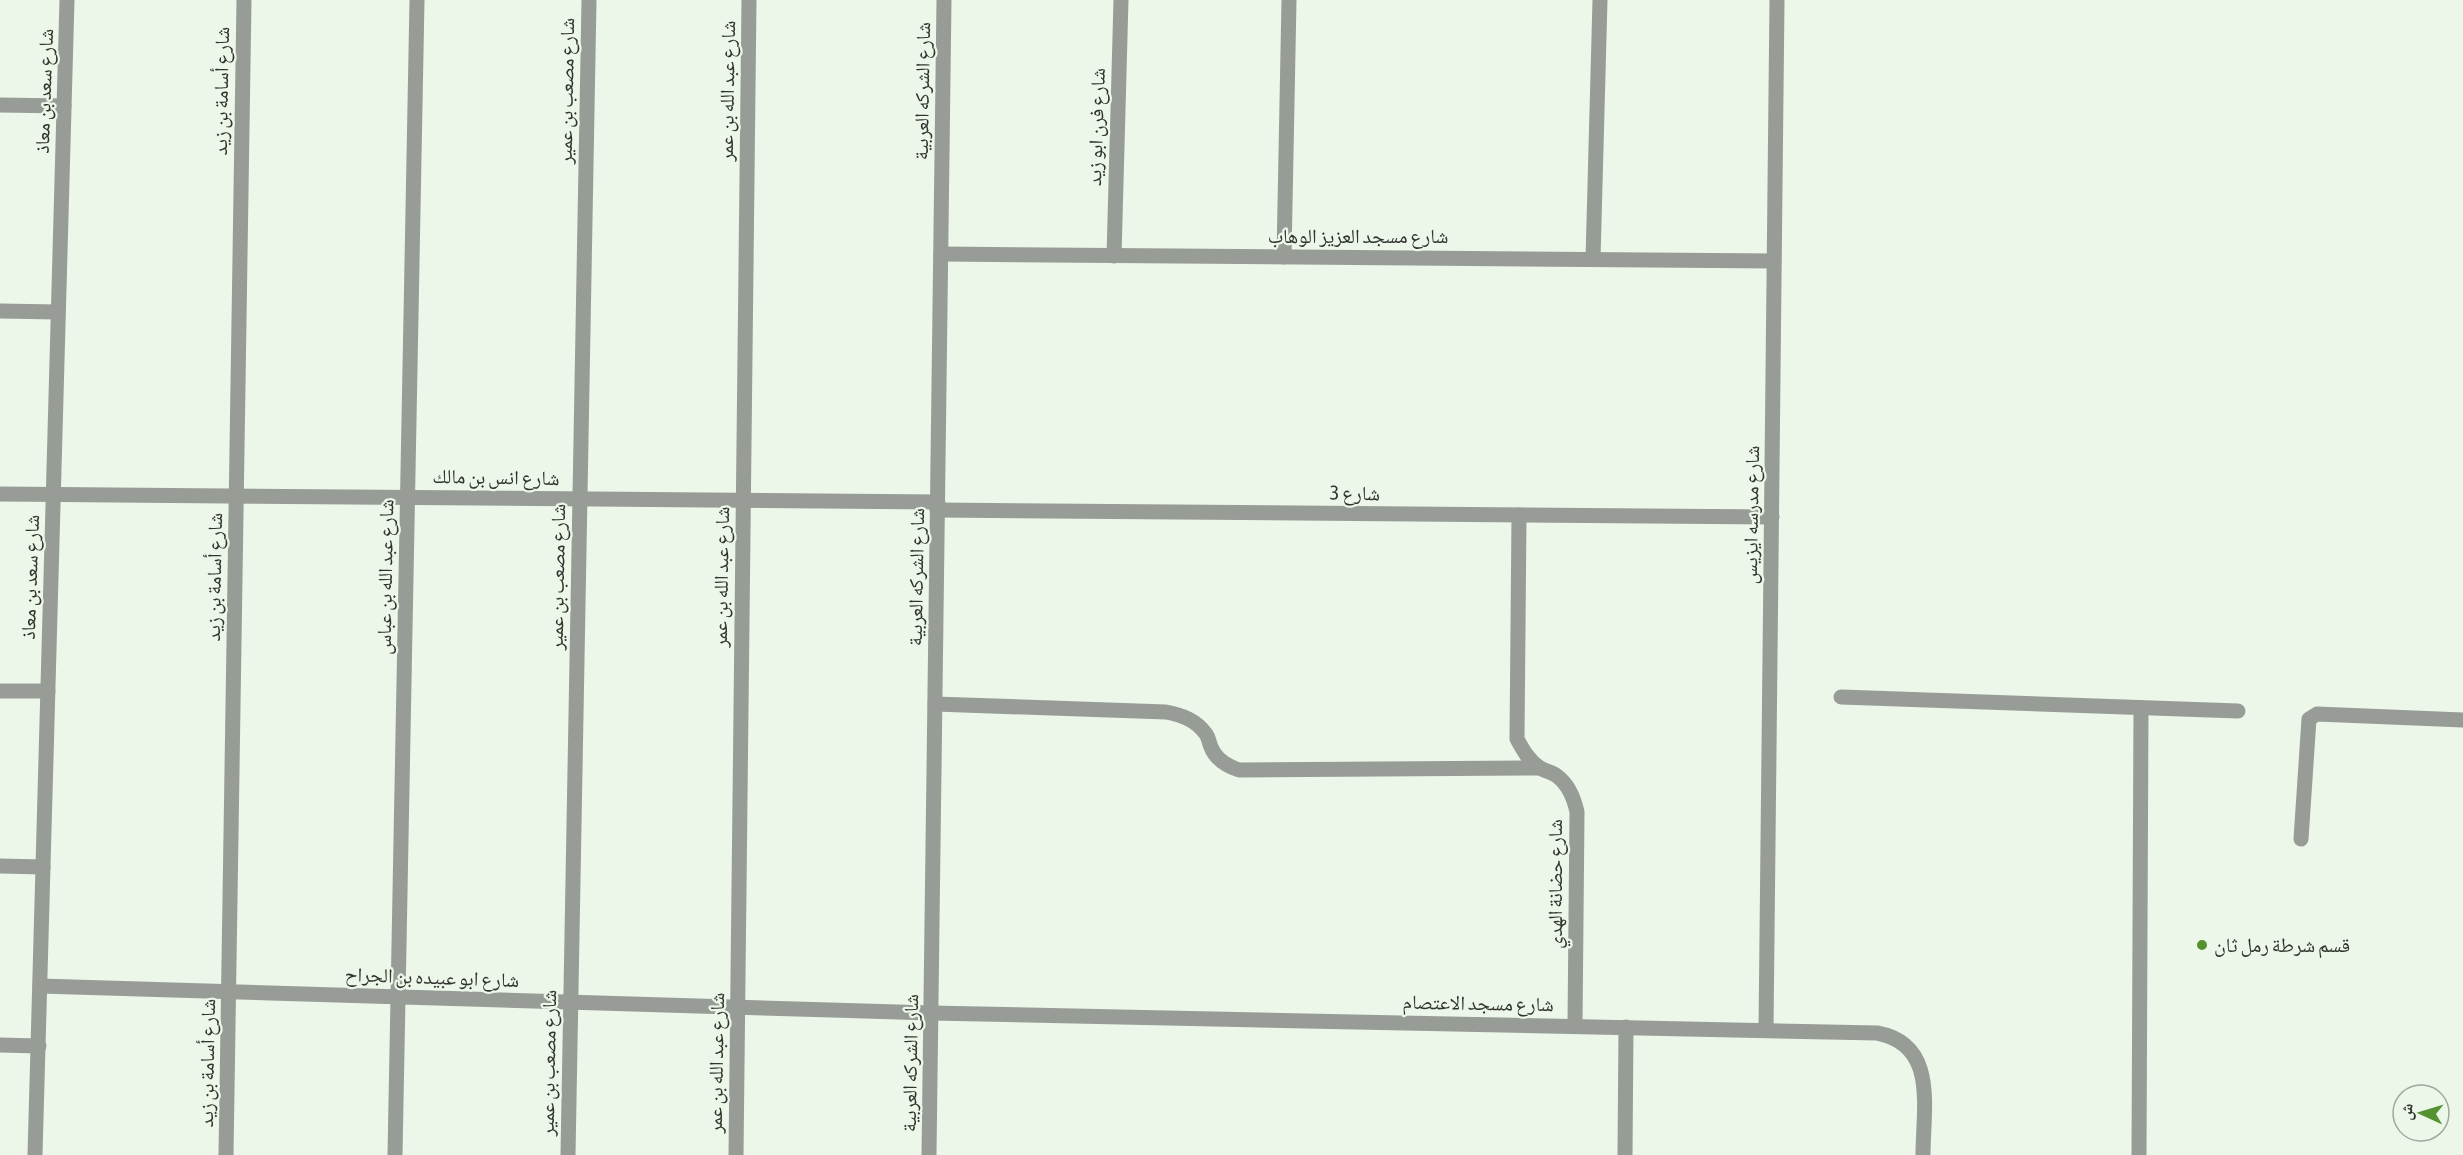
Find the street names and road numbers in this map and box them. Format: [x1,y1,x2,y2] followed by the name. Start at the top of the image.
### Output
[553,18,580,165] street label: شارع مصعب بن عمير
[714,20,741,163] street label: شارع عبد الله بن عمر
[909,22,936,160] street label: شارع الشركه العربية
[208,26,235,156] street label: شارع أسامة بن زيد
[30,28,59,154] street label: شارع سعد بن معاذ
[1082,68,1111,186] street label: شارع فرن ابو زيد
[1268,224,1448,249] street label: شارع مسجد العزيز الوهاب
[1738,445,1765,585] street label: شارع مدرسه ايزيس
[432,464,560,491] street label: شارع انس بن مالك
[1330,481,1380,506] street label: شارع 3
[372,499,399,655] street label: شارع عبد الله بن عباس
[544,504,571,651] street label: شارع مصعب بن عمير
[708,506,735,649] street label: شارع عبد الله بن عمر
[903,508,930,646] street label: شارع الشركه العربية
[201,512,228,642] street label: شارع أسامة بن زيد
[16,514,45,640] street label: شارع سعد بن معاذ
[1543,819,1571,949] street label: شارع حضانة الهدي
[344,962,520,993] street label: شارع ابو عبيده بن الجراح
[535,990,562,1137] street label: شارع مصعب بن عمير
[1402,990,1554,1018] street label: شارع مسجد الاعتصام
[703,992,730,1135] street label: شارع عبد الله بن عمر
[897,994,924,1132] street label: شارع الشركه العربية
[194,998,221,1128] street label: شارع أسامة بن زيد

